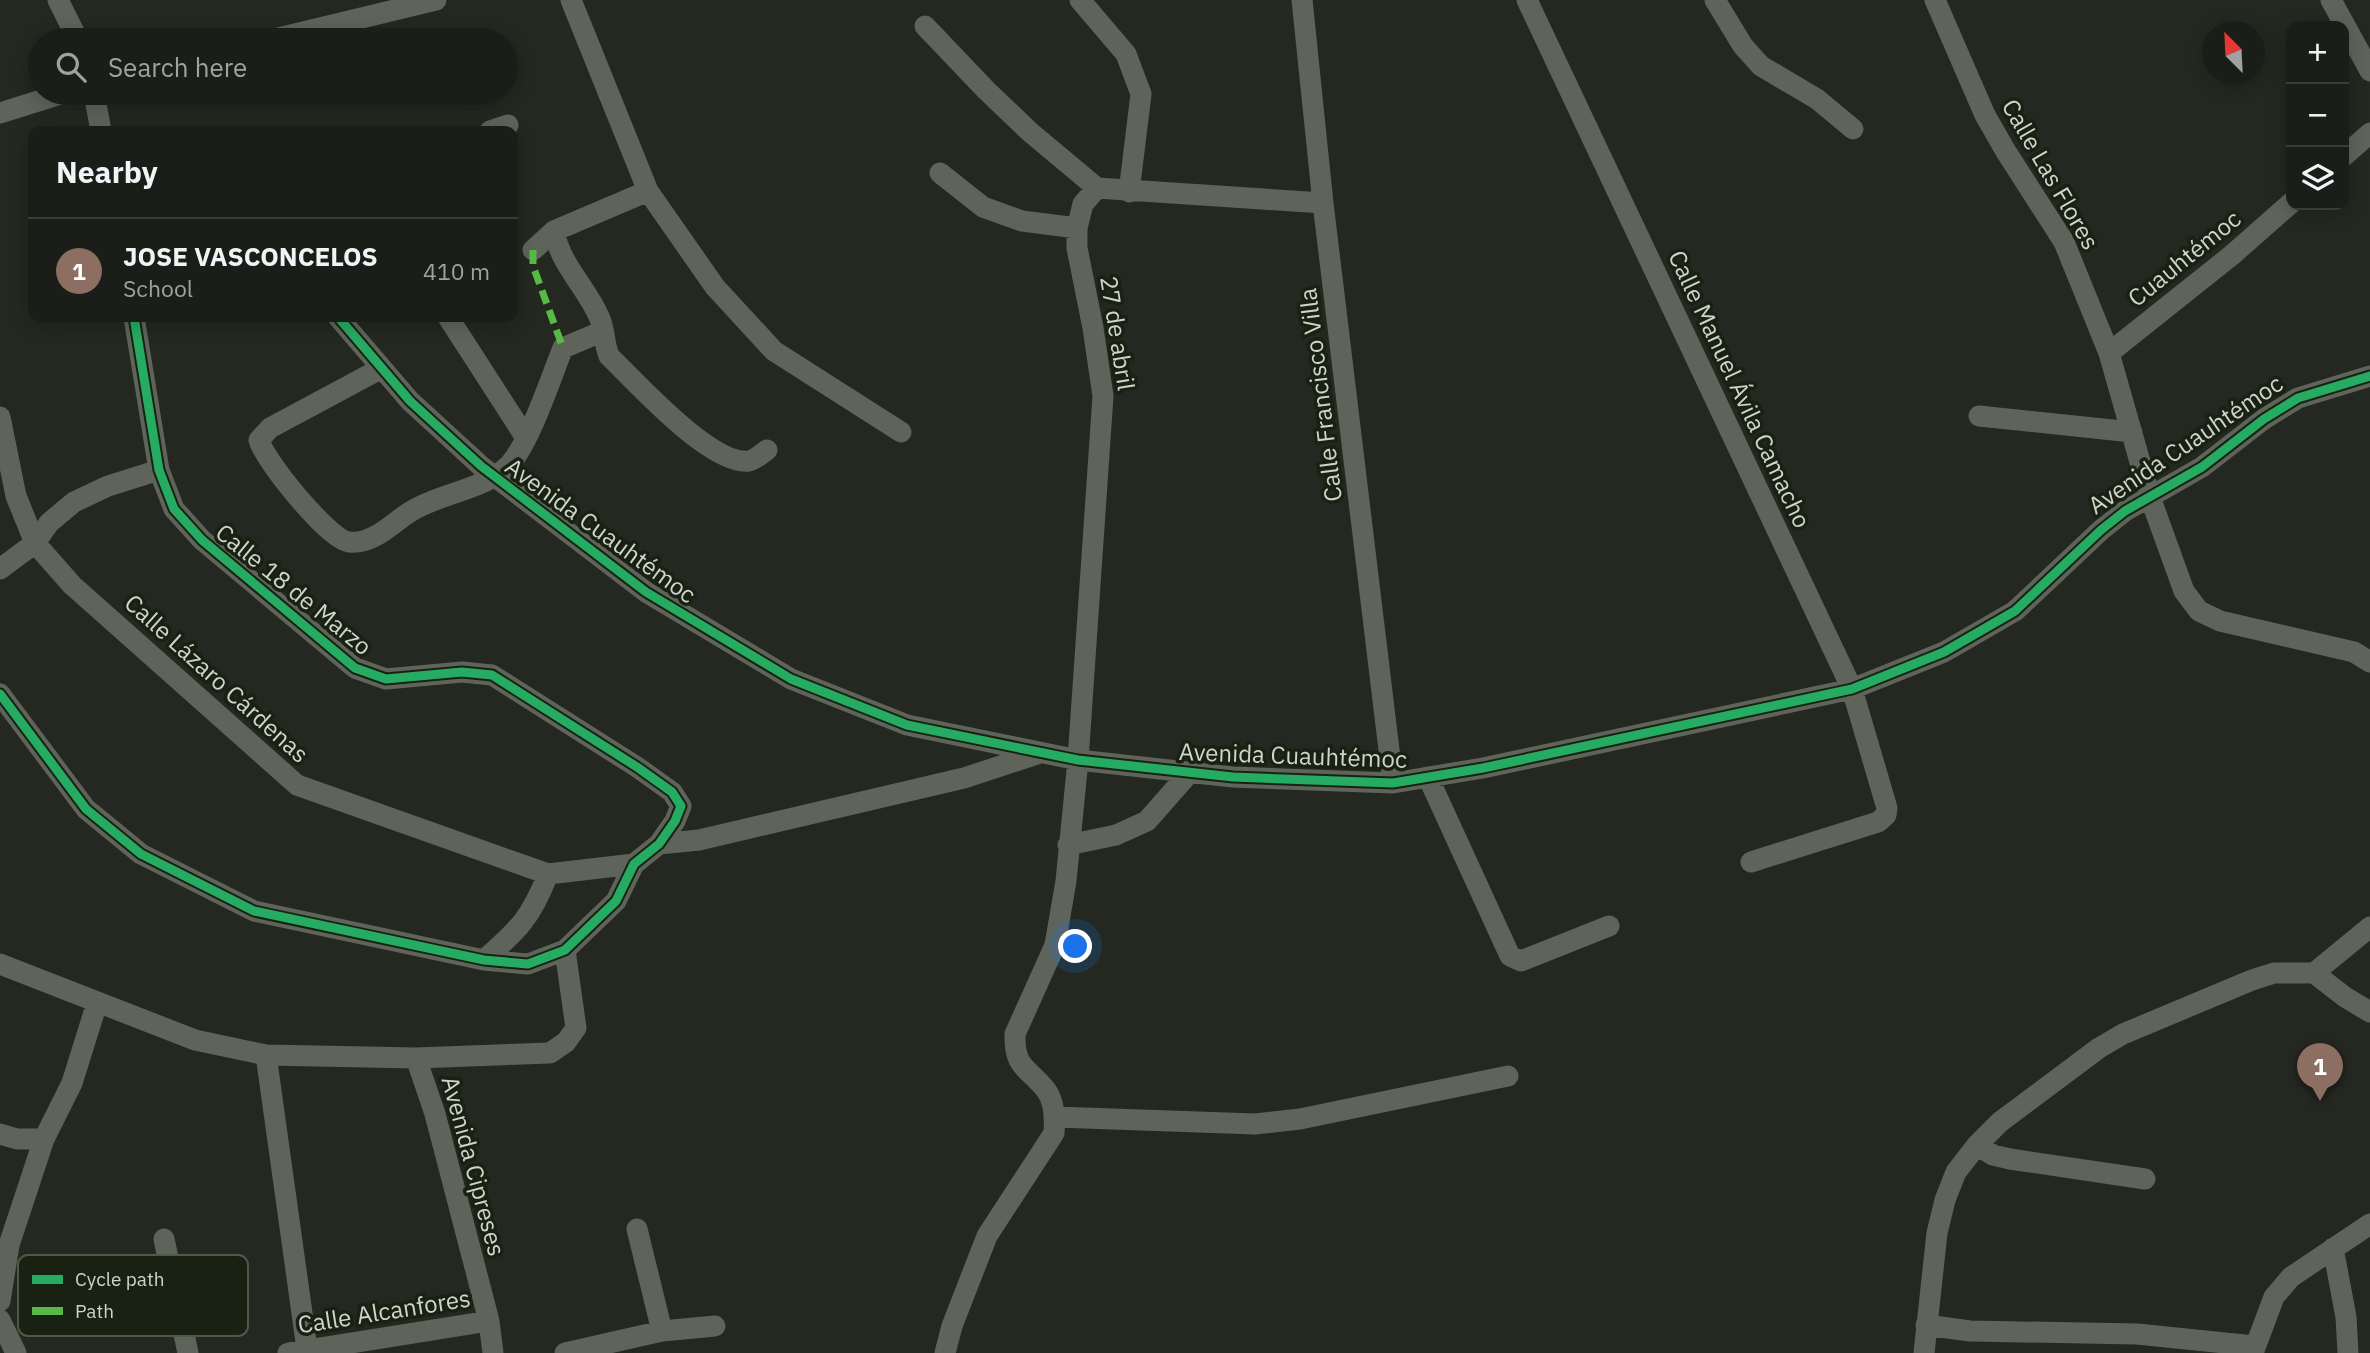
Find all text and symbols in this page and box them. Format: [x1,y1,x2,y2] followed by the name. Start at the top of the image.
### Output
[2202,21,2265,84] north arrow
[2286,21,2349,210] map controls
[2286,21,2349,84] button: +
[28,28,518,105] search box
[52,48,90,86] icon: search
[108,50,247,84] text: Search here
[2286,84,2349,147] button: −
[1995,93,2107,255] street label: Calle Las Flores
[2286,147,2349,210] button: layers
[56,152,158,191] text: Nearby
[2121,203,2247,313] street label: Cuauhtémoc
[123,239,378,273] text: JOSE VASCONCELOS
[1662,245,1818,533] street label: Calle Manuel Ávila Camacho
[72,256,86,286] text: 1
[423,256,490,286] text: 410 m
[123,273,193,303] text: School
[1093,274,1143,392] street label: 27 de abril
[1291,286,1349,504] street label: Calle Francisco Villa
[2081,367,2289,521] street label: Avenida Cuauhtémoc
[499,450,703,610] street label: Avenida Cuauhtémoc
[209,516,379,662] street label: Calle 18 de Marzo
[118,587,316,769] street label: Calle Lázaro Cárdenas
[1178,735,1408,775] street label: Avenida Cuauhtémoc
[1058,929,1092,963] your location
[2297,1043,2343,1101] pin: 1
[435,1073,513,1259] street label: Avenida Cipreses
[18,1255,248,1336] legend
[75,1267,164,1291] text: Cycle path
[295,1282,473,1340] street label: Calle Alcanfores
[75,1299,114,1323] text: Path

